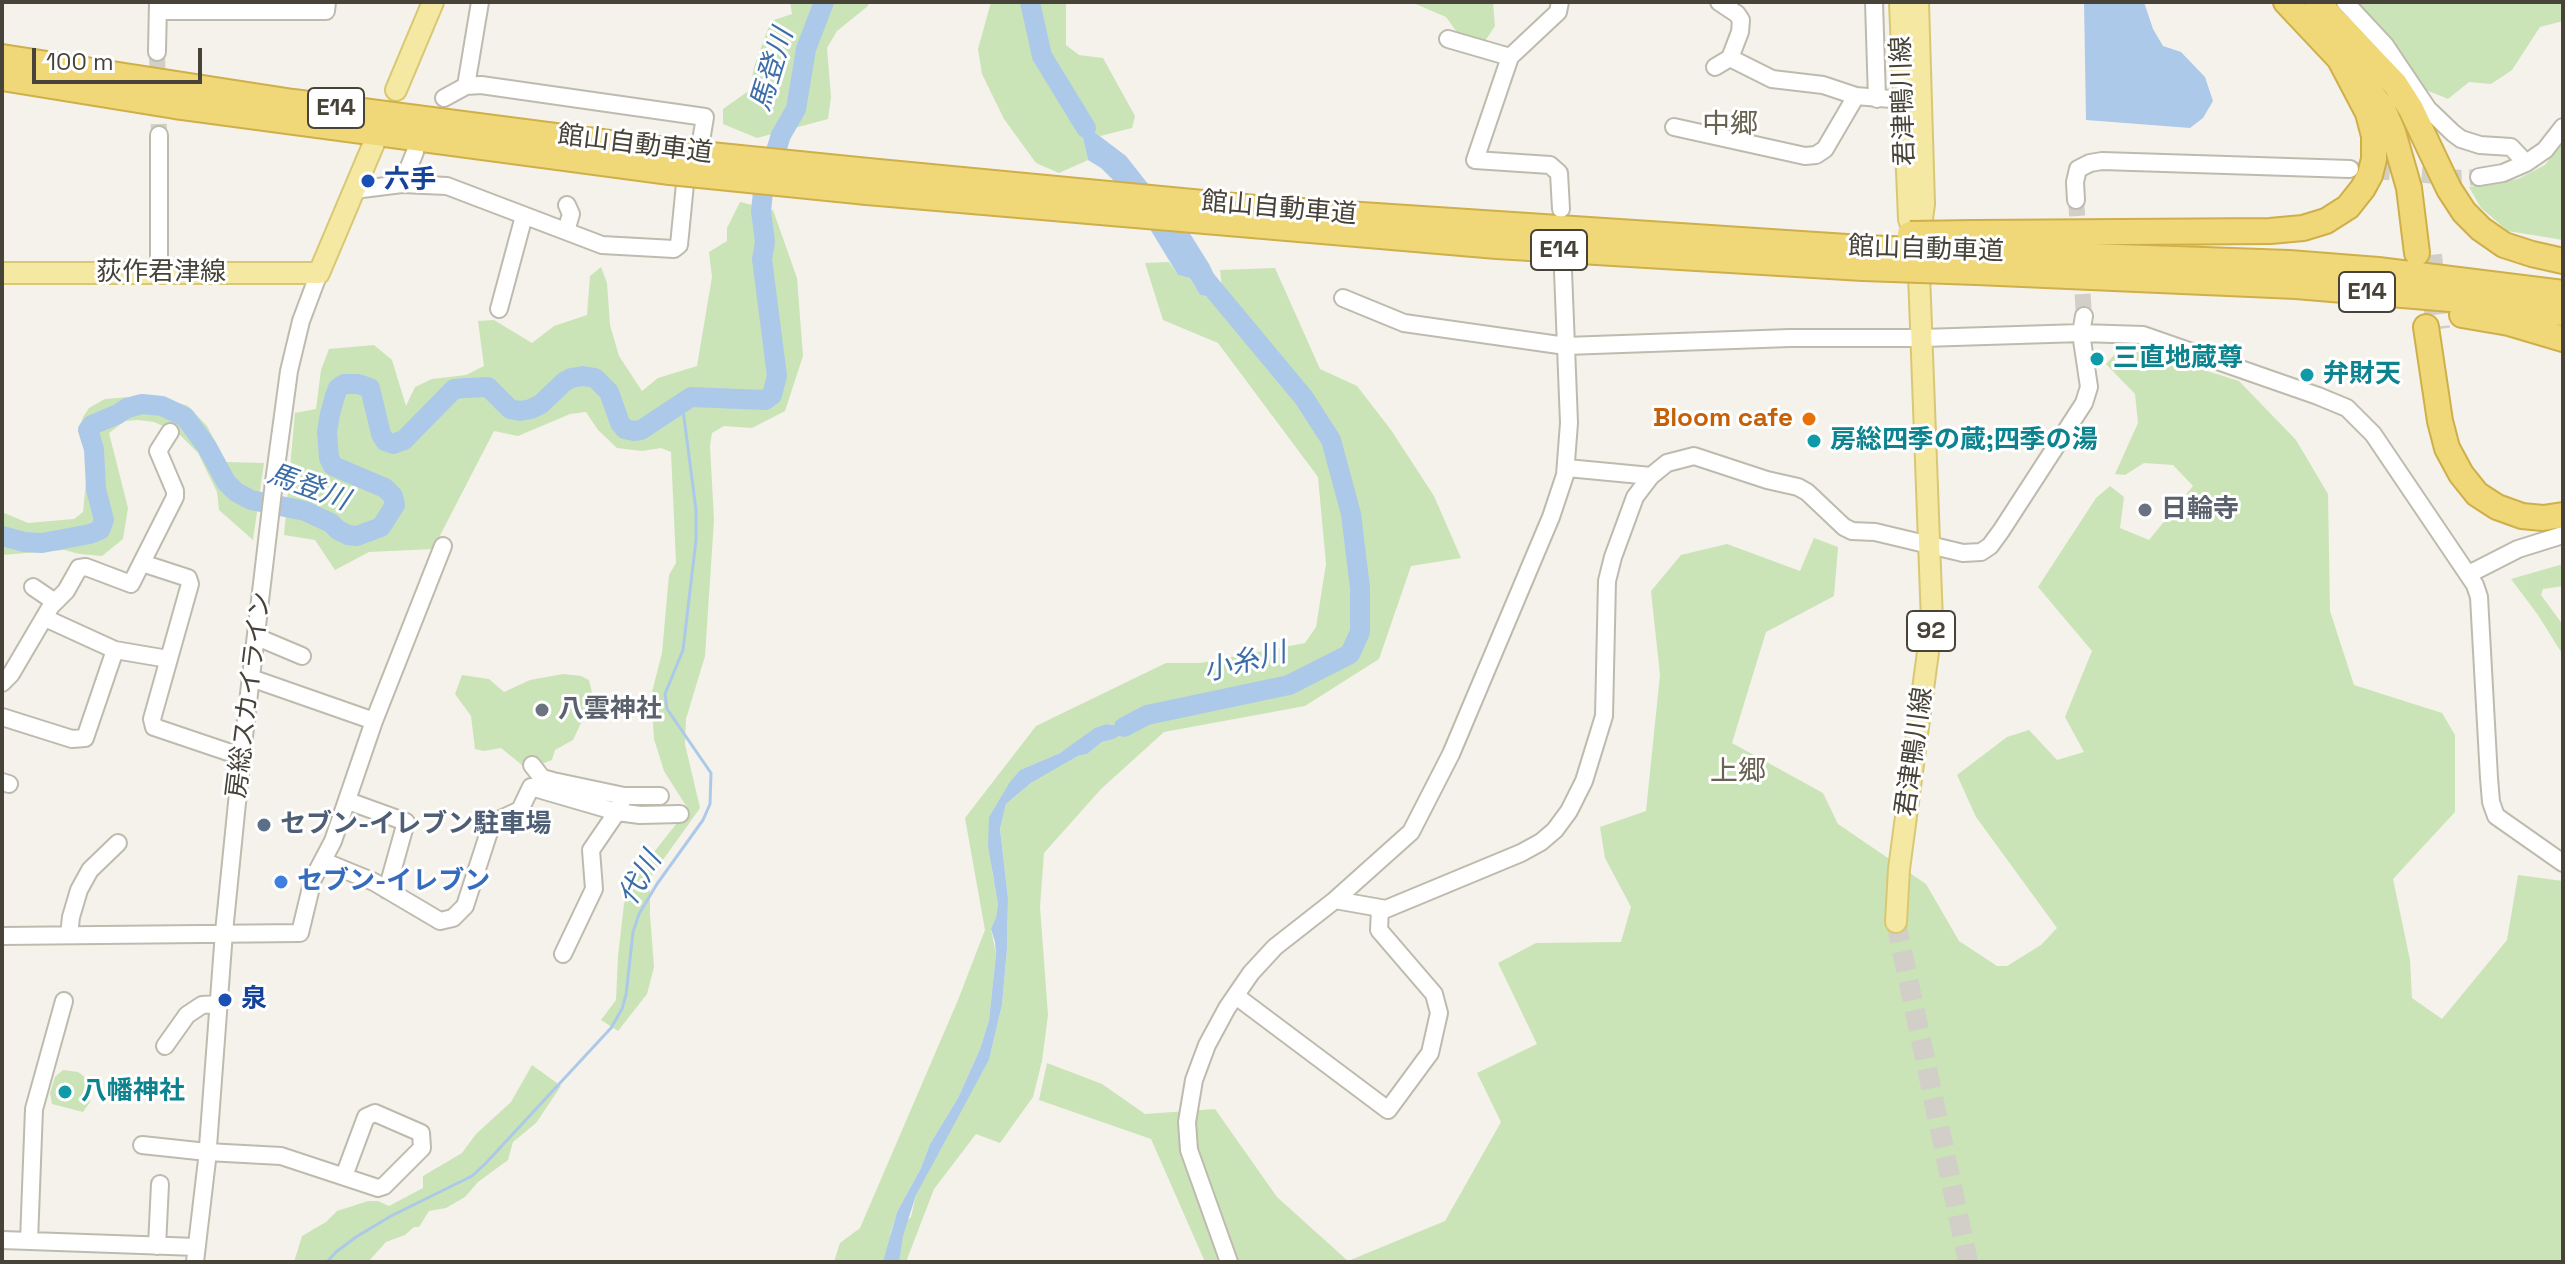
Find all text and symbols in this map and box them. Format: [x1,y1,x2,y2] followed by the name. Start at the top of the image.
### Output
[745,25,801,115] water label: 馬登川
[36,32,206,82] scale bar
[1886,35,1922,167] street label: 君津鴨川線
[46,46,114,77] text: 100 m
[308,88,364,128] road number: E14
[1702,108,1758,142] district label: 中郷
[556,120,714,170] street label: 館山自動車道
[384,165,436,197] place label: 六手
[359,172,377,190] marker: 六手
[1200,187,1358,231] street label: 館山自動車道
[1531,230,1587,270] road number: E14
[1848,232,2004,268] street label: 館山自動車道
[96,257,226,289] street label: 荻作君津線
[2339,272,2395,312] road number: E14
[2113,343,2243,375] place label: 三直地蔵尊
[2088,350,2106,368] marker: 三直地蔵尊
[2323,359,2401,391] place label: 弁財天
[2298,366,2316,384] marker: 弁財天
[1653,403,1793,435] place label: Bloom cafe
[1800,410,1818,428] marker: Bloom cafe
[1830,425,2098,457] place label: 房総四季の蔵;四季の湯
[1805,432,1823,450] marker: 房総四季の蔵;四季の湯
[263,458,353,518] water label: 馬登川
[2161,494,2239,526] place label: 日輪寺
[2136,501,2154,519] marker: 日輪寺
[222,590,278,800] street label: 房総スカイライン
[1907,611,1955,651] road number: 92
[1200,637,1290,689] water label: 小糸川
[1891,685,1939,819] street label: 君津鴨川線
[558,694,662,726] place label: 八雲神社
[533,701,551,719] marker: 八雲神社
[1710,755,1766,789] district label: 上郷
[280,809,551,841] place label: セブン-イレブン駐車場
[255,816,273,834] marker: セブン-イレブン駐車場
[612,846,670,912] water label: 代川
[297,866,490,898] place label: セブン-イレブン
[272,873,290,891] marker: セブン-イレブン
[241,984,267,1016] place label: 泉
[216,991,234,1009] marker: 泉
[81,1076,185,1108] place label: 八幡神社
[56,1083,74,1101] marker: 八幡神社

